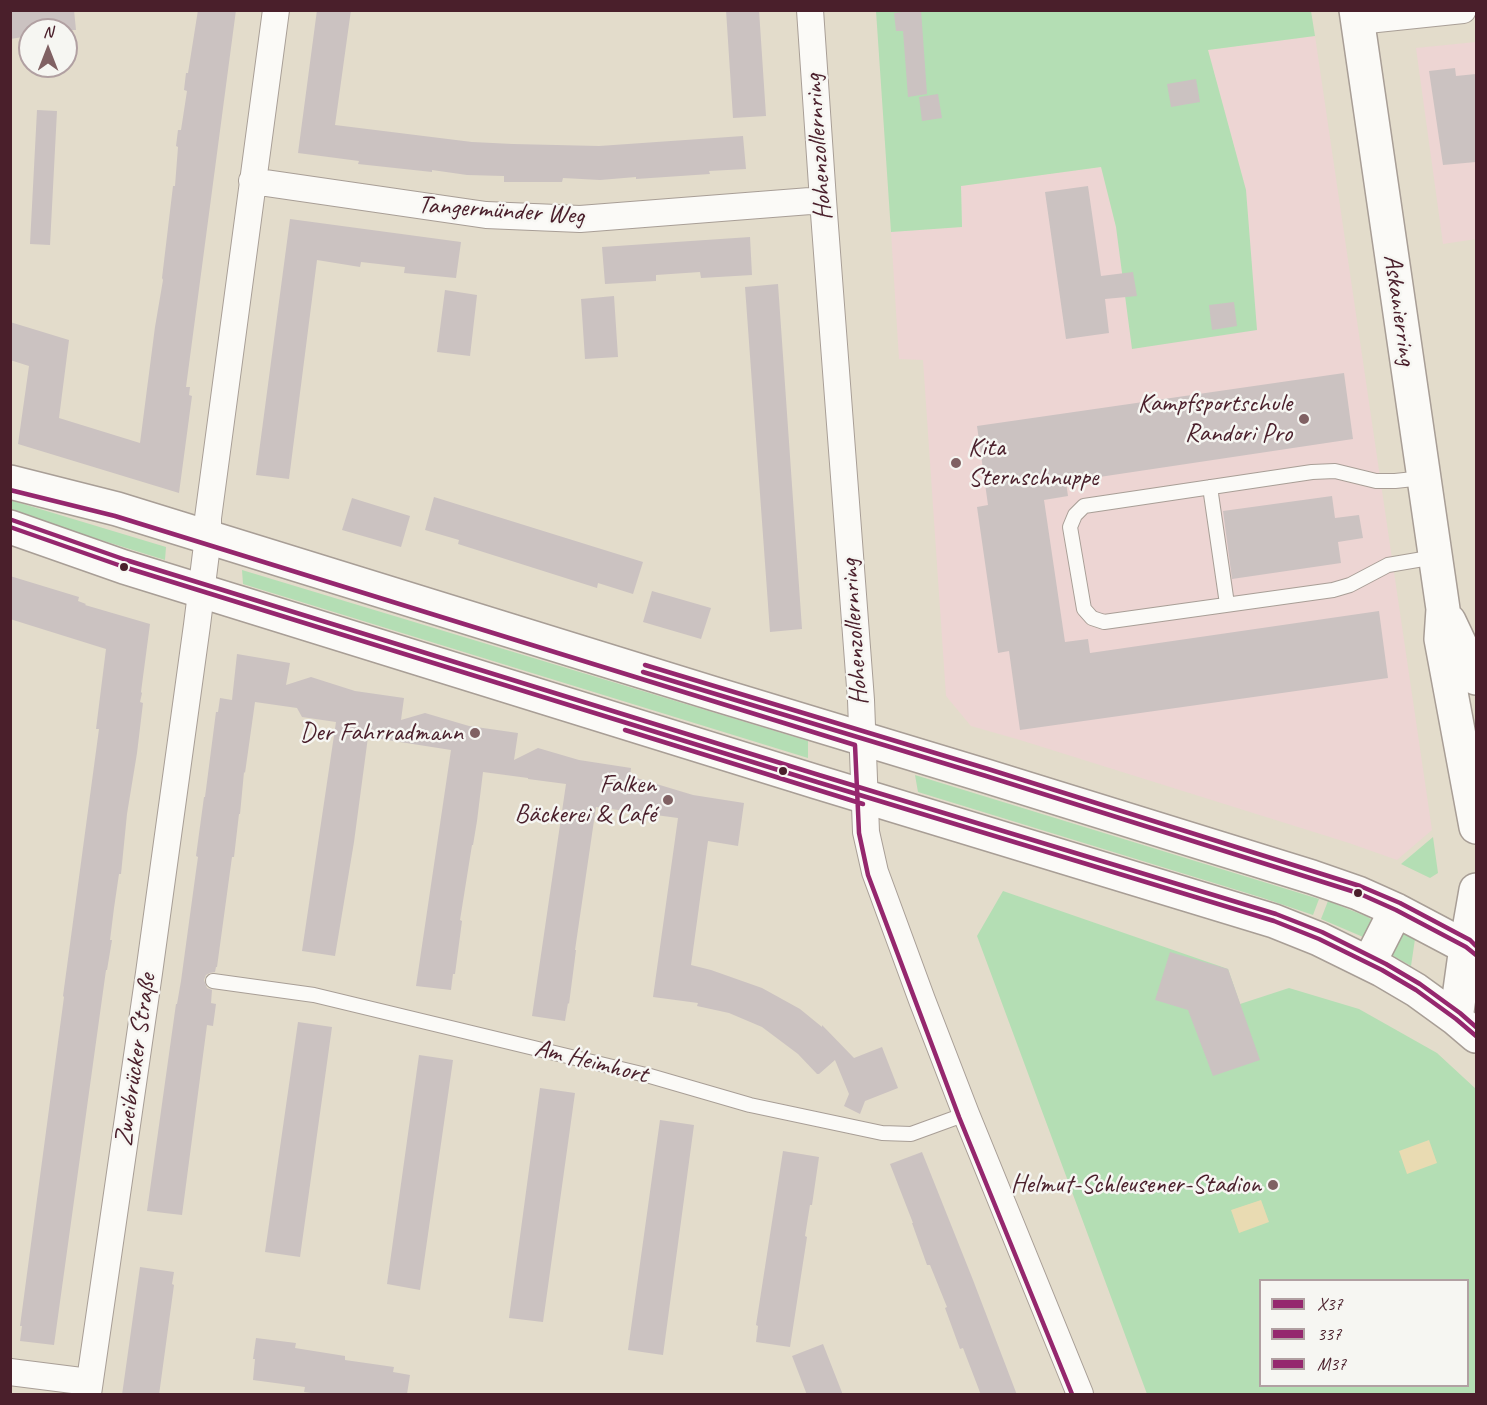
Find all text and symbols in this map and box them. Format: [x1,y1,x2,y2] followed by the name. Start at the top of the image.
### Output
[18,18,78,78] north arrow
[43,22,53,42] text: N
[798,73,840,221] street label: Hohenzollernring
[417,190,585,232] street label: Tangermünder Weg
[1376,252,1422,368] street label: Askanierring
[1138,388,1292,449] place label: Kampfsportschule Randori Pro
[1297,412,1311,426] marker: Kampfsportschule Randori Pro
[968,432,1098,494] place label: Kita Sternschnuppe
[949,456,963,470] marker: Kita Sternschnuppe
[834,558,876,706] street label: Hohenzollernring
[118,561,130,573] unlabelled marker
[300,717,463,749] place label: Der Fahrradmann
[468,726,482,740] marker: Der Fahrradmann
[777,765,789,777] unlabelled marker
[514,769,656,831] place label: Falken Bäckerei & Café
[661,793,675,807] marker: Falken Bäckerei & Café
[1352,887,1364,899] unlabelled marker
[108,972,164,1148] street label: Zweibrücker Straße
[531,1033,651,1091] street label: Am Heimhort
[1011,1169,1261,1201] place label: Helmut-Schleusener-Stadion
[1266,1178,1280,1192] marker: Helmut-Schleusener-Stadion
[1259,1279,1469,1387] legend
[1317,1293,1343,1315] text: X37
[1317,1323,1341,1345] text: 337
[1317,1353,1346,1375] text: M37

